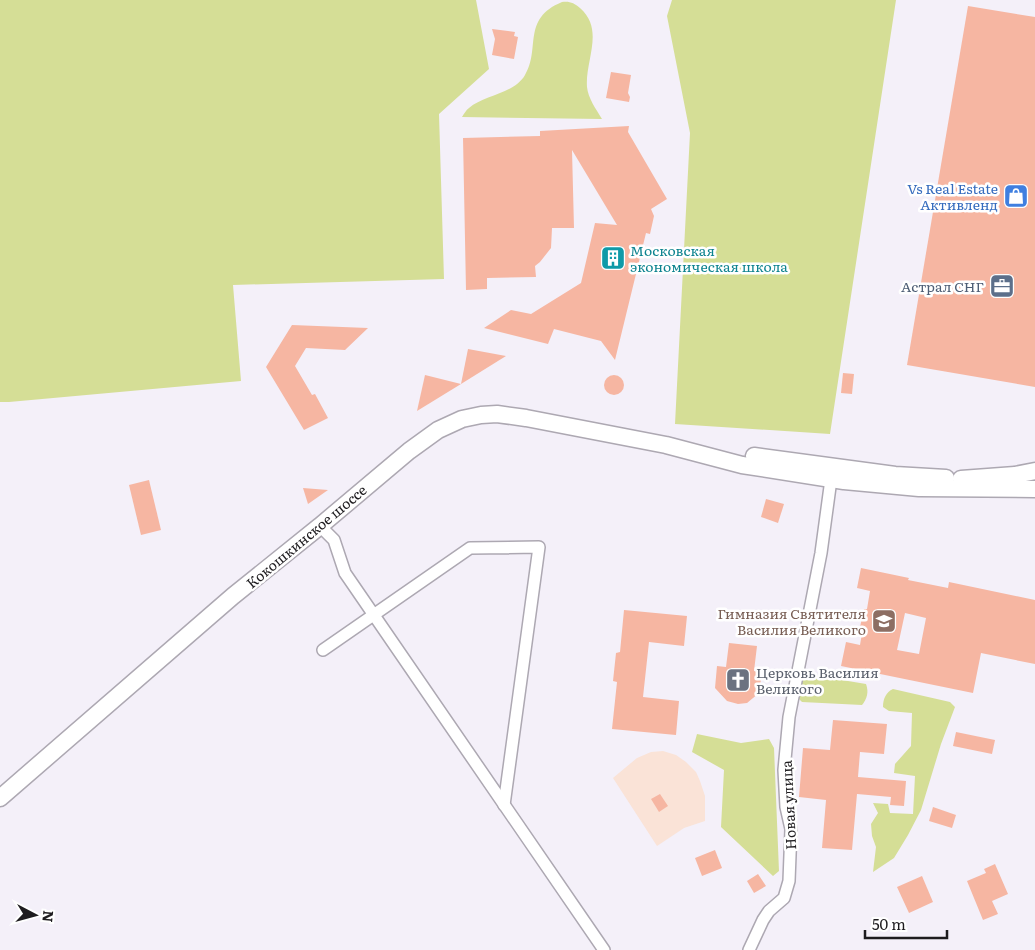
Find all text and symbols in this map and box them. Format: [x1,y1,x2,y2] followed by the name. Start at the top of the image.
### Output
[907,178,998,214] place label: Vs Real Estate Активленд
[1003,183,1029,209] shop icon: Vs Real Estate Активленд
[630,240,788,276] place label: Московская экономическая школа
[600,245,626,271] building icon: Московская экономическая школа
[989,273,1015,299] office icon: Астрал СНГ
[901,276,985,296] place label: Астрал СНГ
[242,480,370,592] street label: Кокошкинское шоссе
[717,603,866,639] place label: Гимназия Святителя Василия Великого
[871,608,897,634] school or university icon: Гимназия Святителя Василия Великого
[756,662,879,698] place label: Церковь Василия Великого
[725,667,751,693] church icon: Церковь Василия Великого
[776,759,800,850] street label: Новая улица
[10,890,60,940] north arrow
[865,908,948,940] scale bar
[38,910,59,924] text: N
[872,912,906,935] text: 50 m

